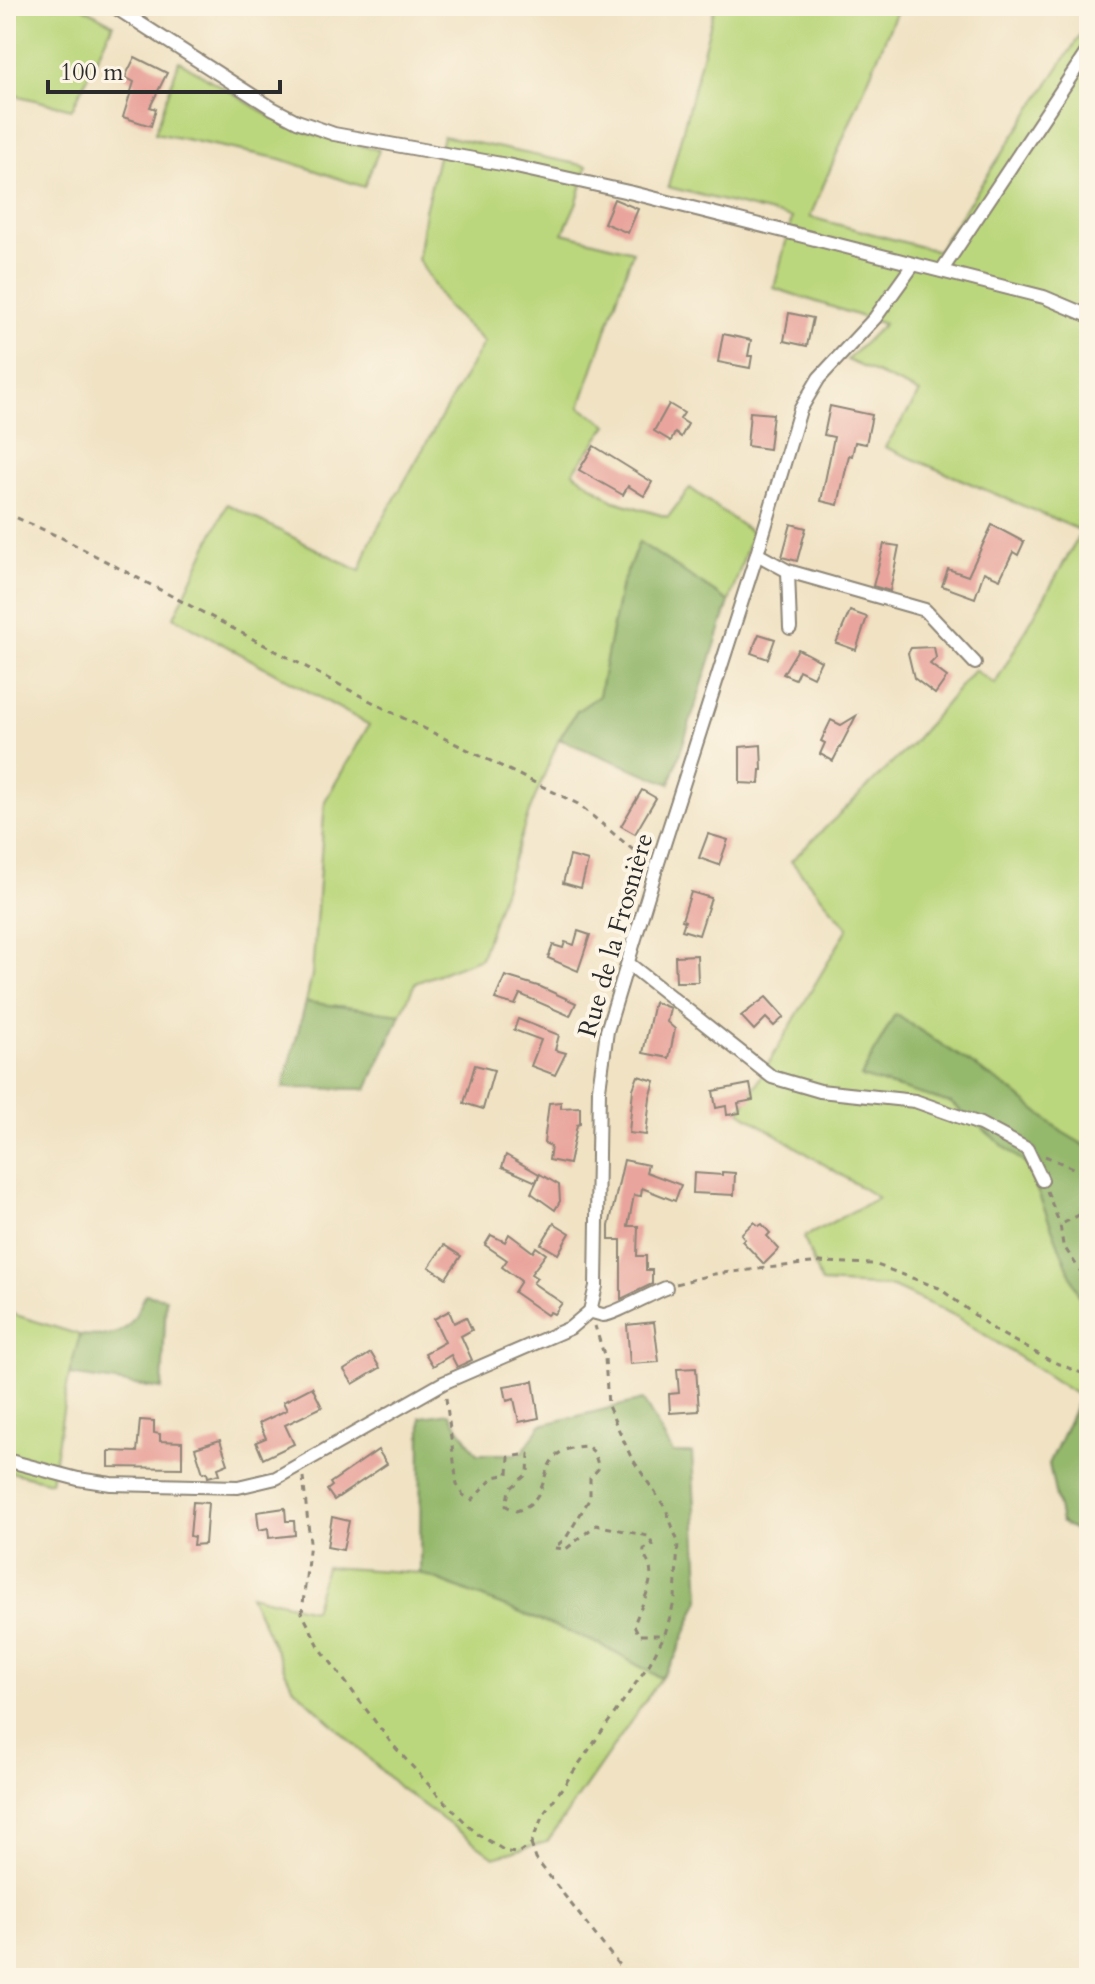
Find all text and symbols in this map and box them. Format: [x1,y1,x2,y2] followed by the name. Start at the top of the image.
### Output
[48,44,280,94] scale bar
[60,56,124,89] text: 100 m
[570,829,661,1041] street label: Rue de la Frosnière

